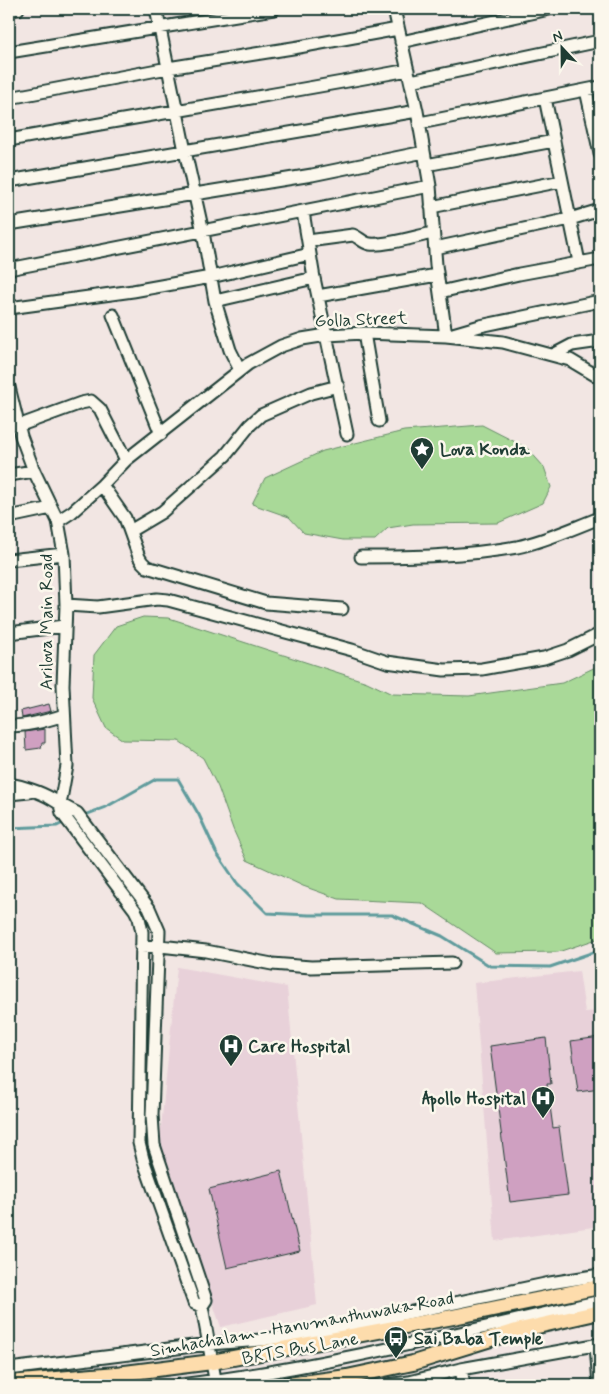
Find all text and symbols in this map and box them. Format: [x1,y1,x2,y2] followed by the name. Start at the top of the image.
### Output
[536,22,586,72] north arrow
[550,27,565,47] text: N
[314,306,408,334] street label: Golla Street
[409,436,435,470] place icon: Lova Konda
[440,438,531,462] place label: Lova Konda
[35,554,59,690] street label: Arilova Main Road
[218,1033,244,1067] hospital icon: Care Hospital
[248,1035,350,1059] place label: Care Hospital
[530,1085,556,1119] hospital icon: Apollo Hospital
[422,1087,526,1112] place label: Apollo Hospital
[149,1286,456,1364] street label: Simhachalam - Hanumanthuwaka Road
[383,1325,409,1359] bus stop icon: Sai Baba Temple
[240,1327,360,1371] street label: BRTS Bus Lane
[414,1327,544,1351] place label: Sai Baba Temple

